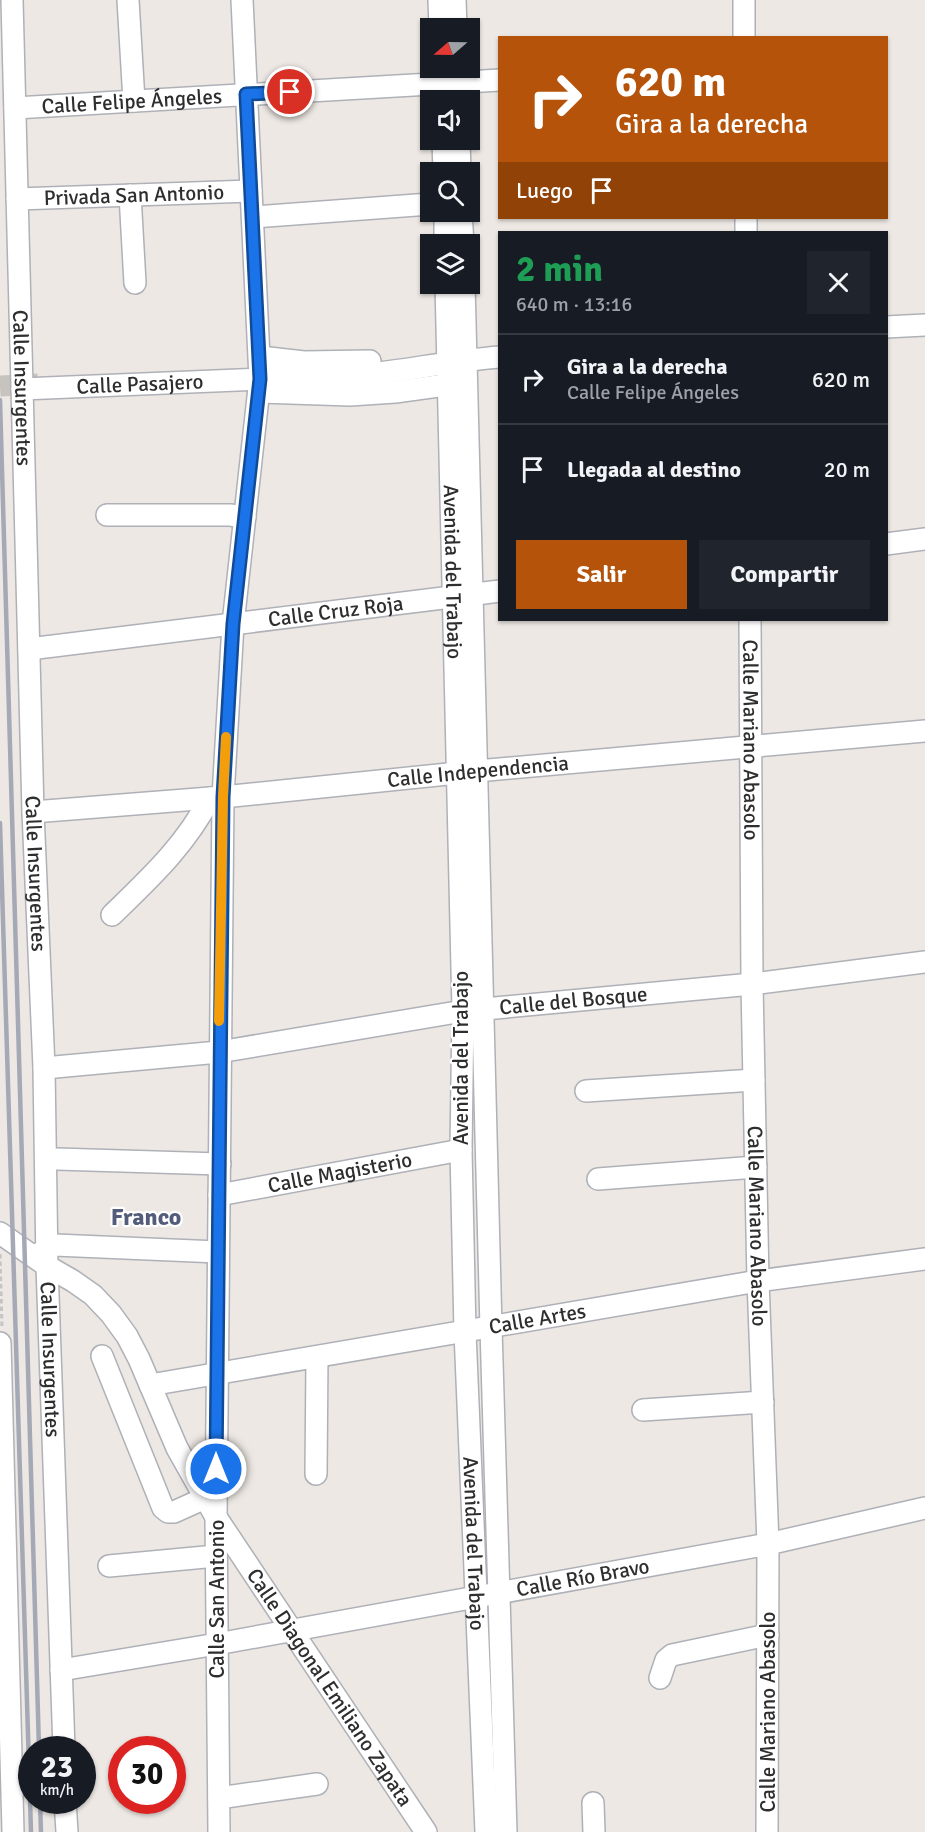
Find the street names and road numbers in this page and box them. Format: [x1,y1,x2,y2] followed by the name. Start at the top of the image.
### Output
[41,83,223,119] street label: Calle Felipe Ángeles
[43,179,225,211] street label: Privada San Antonio
[7,310,37,466] street label: Calle Insurgentes
[76,368,204,400] street label: Calle Pasajero
[438,484,468,659] street label: Avenida del Trabajo
[267,590,405,632] street label: Calle Cruz Roja
[737,639,764,841] street label: Calle Mariano Abasolo
[386,750,570,793] street label: Calle Independencia
[20,795,52,952] street label: Calle Insurgentes
[448,971,474,1145] street label: Avenida del Trabajo
[498,981,649,1021] street label: Calle del Bosque
[742,1125,773,1327] street label: Calle Mariano Abasolo
[266,1146,414,1199] street label: Calle Magisterio
[35,1281,66,1438] street label: Calle Insurgentes
[487,1298,588,1340] street label: Calle Artes
[457,1456,491,1631] street label: Avenida del Trabajo
[204,1519,230,1679] street label: Calle San Antonio
[514,1553,651,1602] street label: Calle Río Bravo
[241,1563,418,1811] street label: Calle Diagonal Emiliano Zapata
[755,1612,781,1812] street label: Calle Mariano Abasolo

